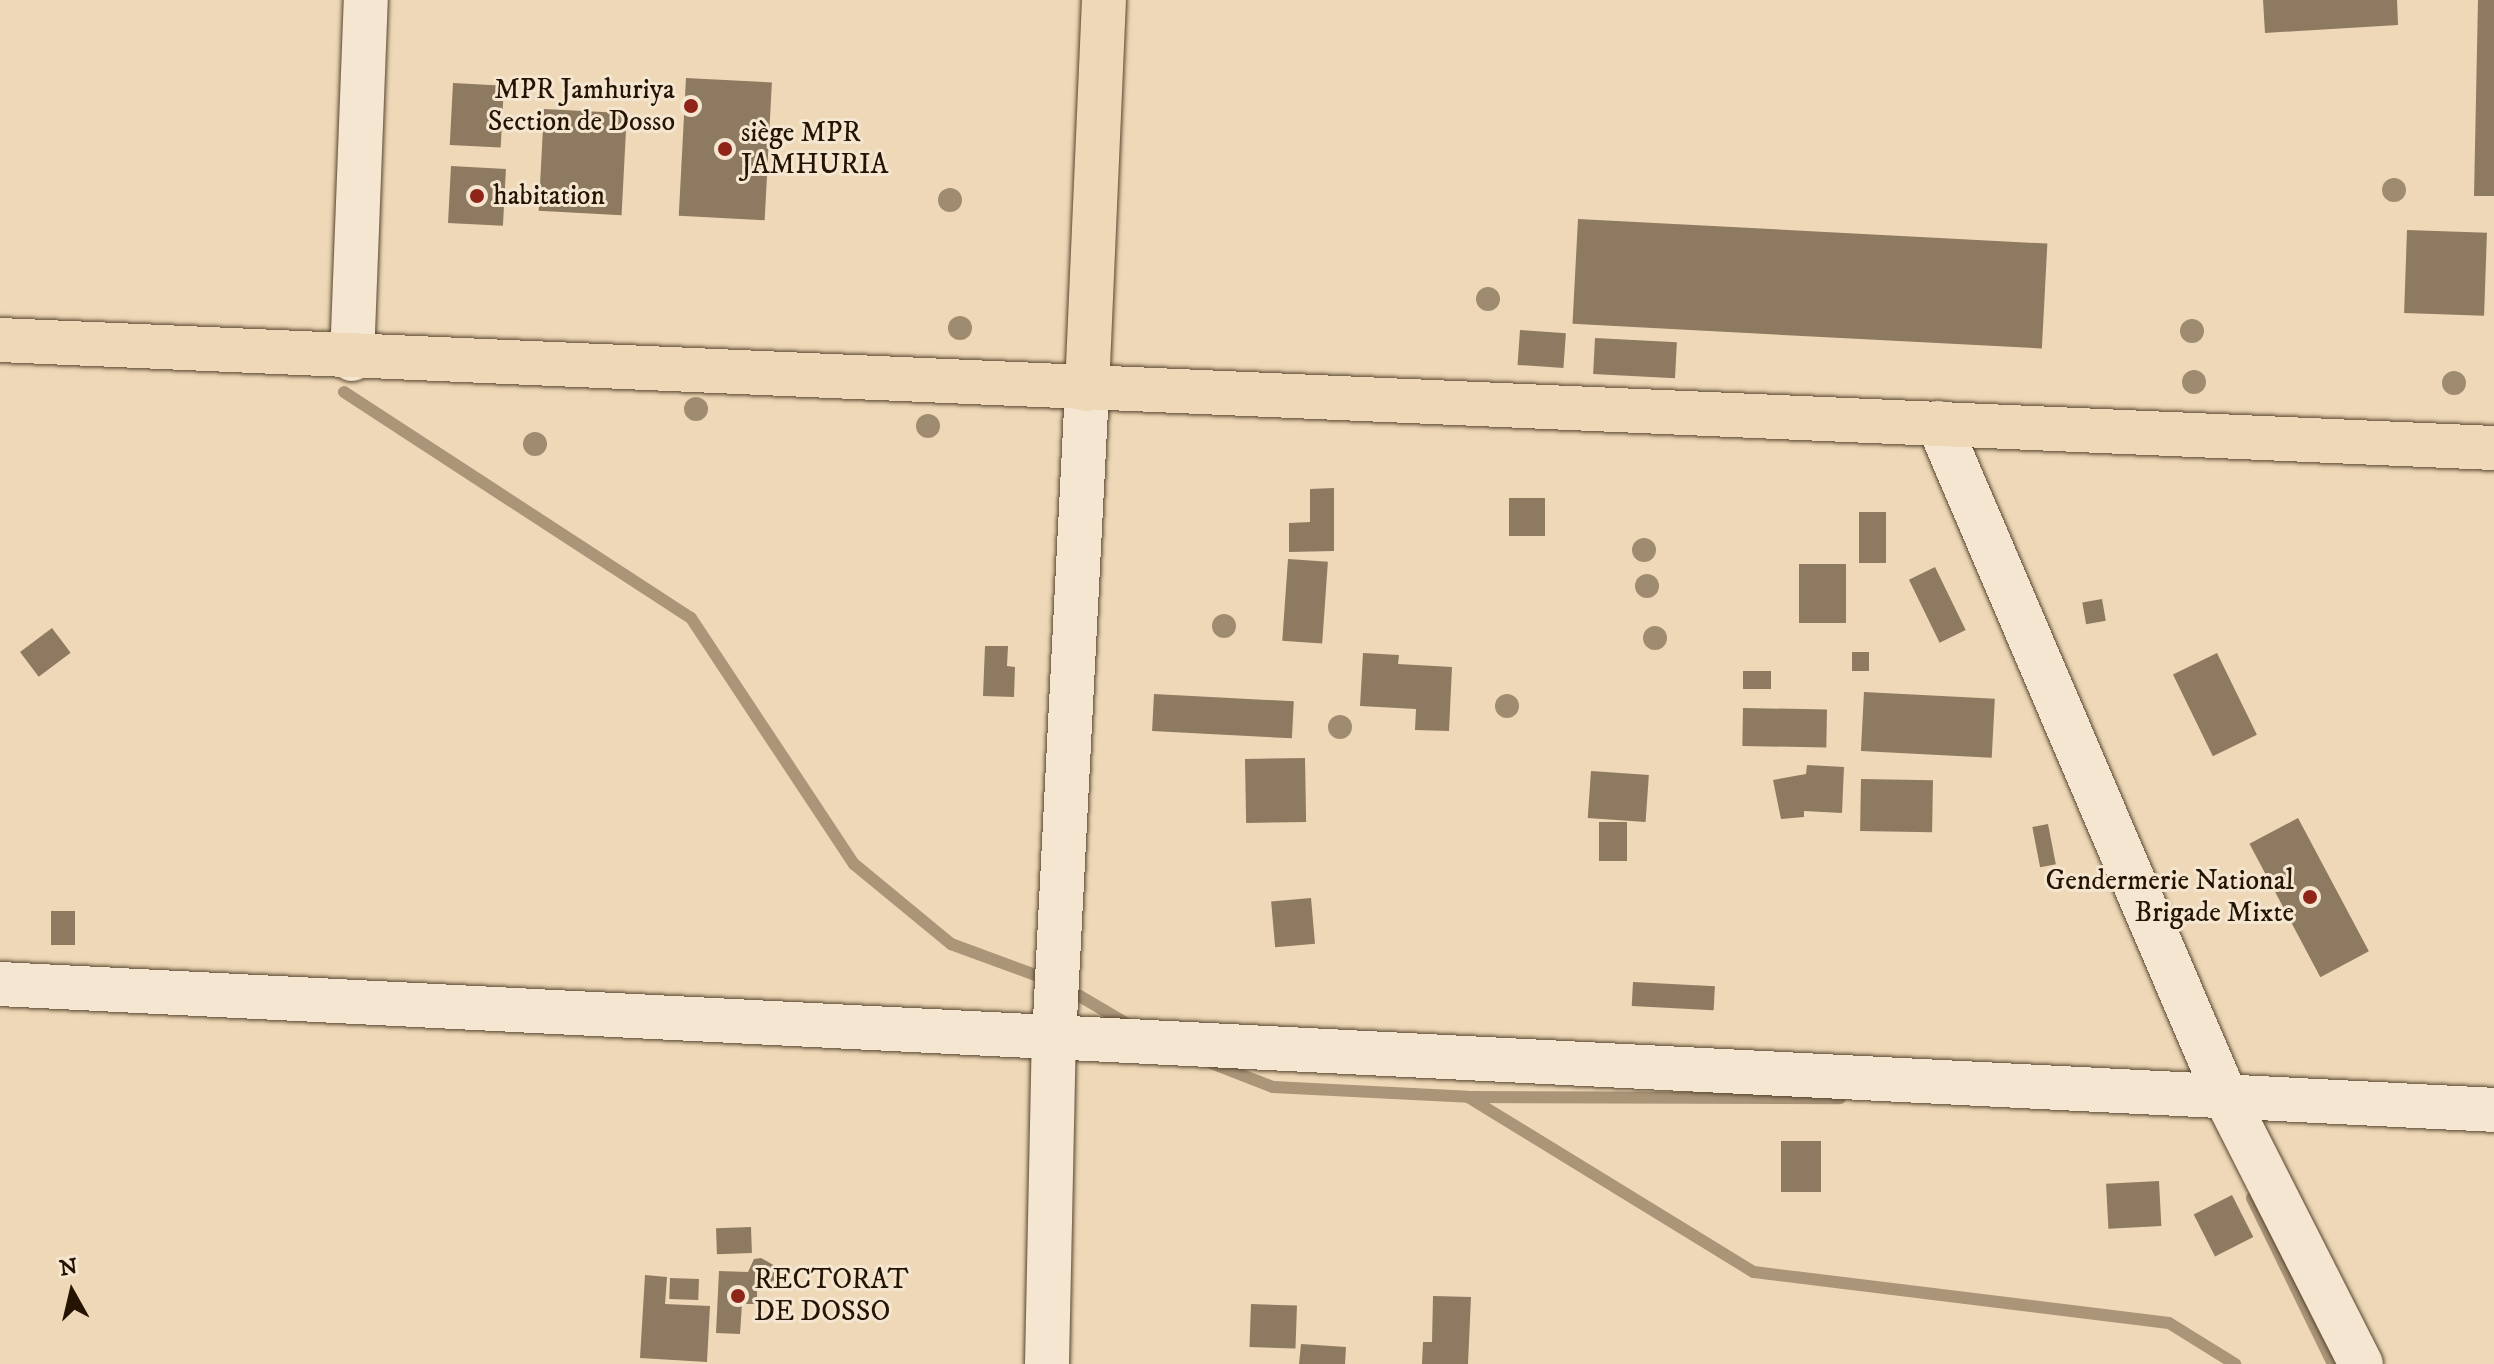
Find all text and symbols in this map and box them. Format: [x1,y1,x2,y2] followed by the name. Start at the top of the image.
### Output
[488,73,675,139] place label: MPR Jamhuriya Section de Dosso
[682,97,700,115] marker: MPR Jamhuriya Section de Dosso
[741,116,888,182] place label: siège MPR JAMHURIA
[716,140,734,158] marker: siège MPR JAMHURIA
[493,179,605,213] place label: habitation
[468,187,486,205] marker: habitation
[2046,864,2294,930] place label: Gendermerie National Brigade Mixte
[2301,888,2319,906] marker: Gendermerie National Brigade Mixte
[32,1252,112,1332] north arrow
[58,1253,79,1282] text: N
[754,1263,909,1329] place label: RECTORAT DE DOSSO
[729,1287,747,1305] marker: RECTORAT DE DOSSO

